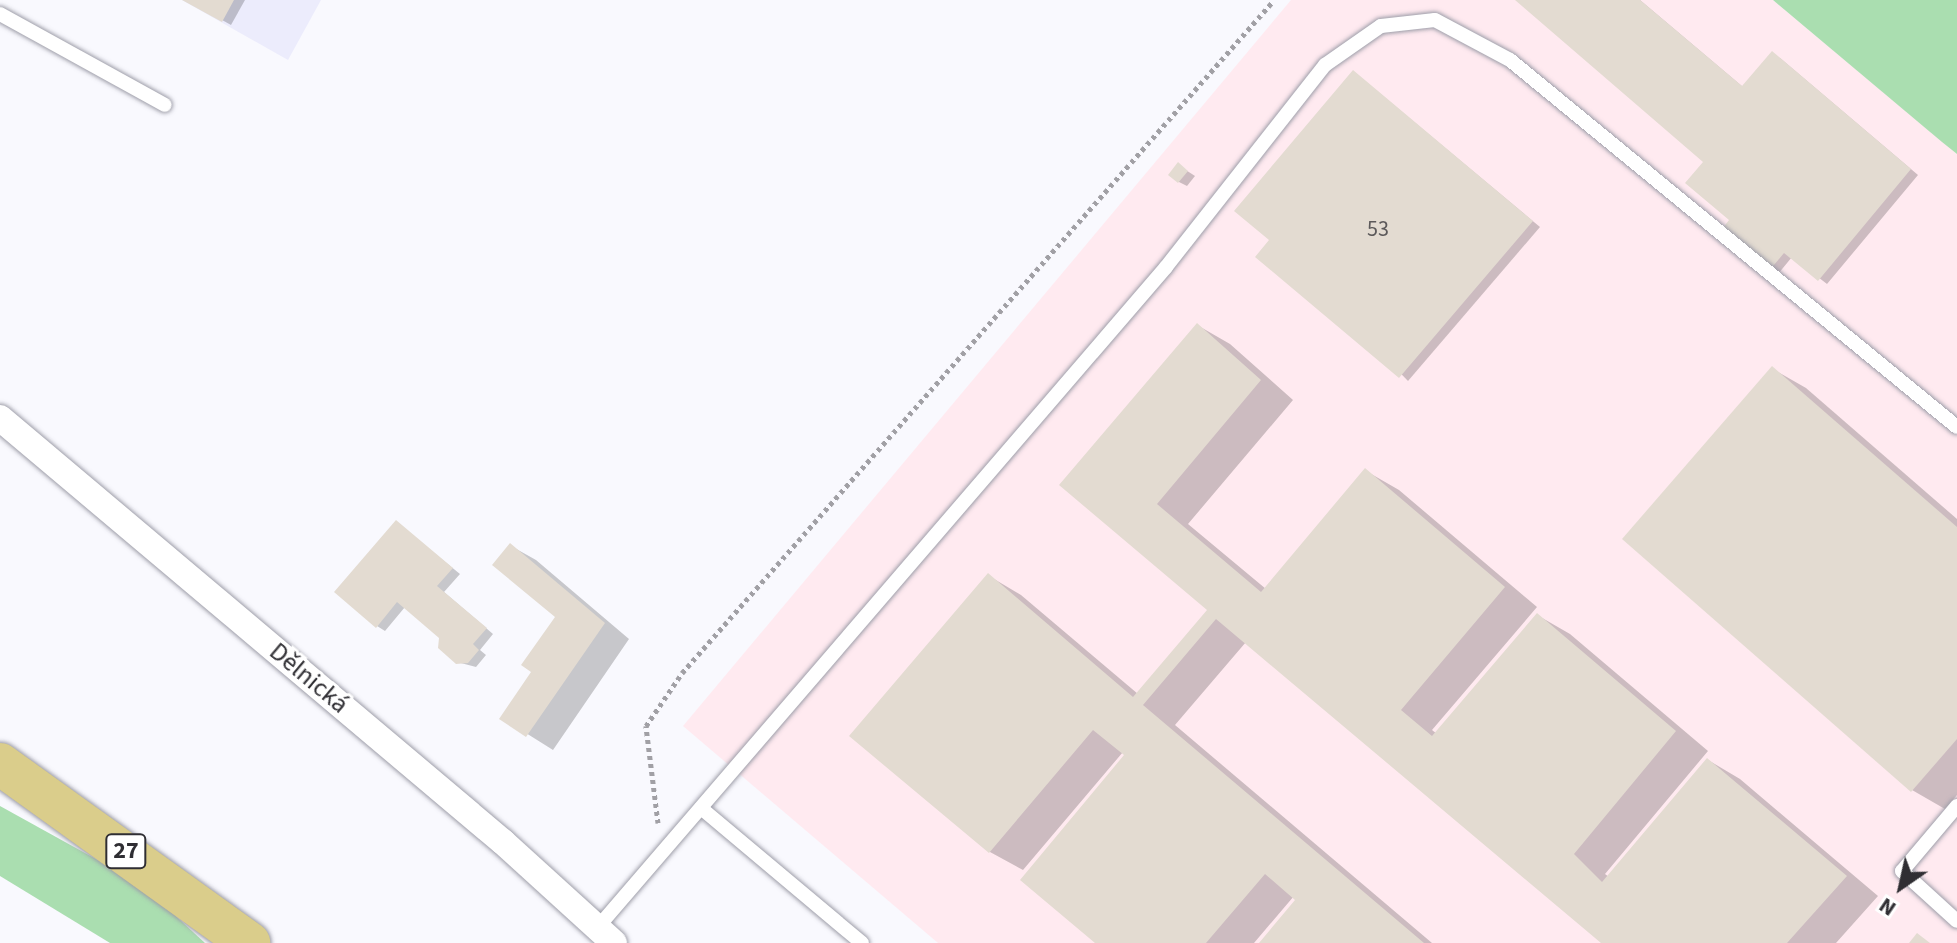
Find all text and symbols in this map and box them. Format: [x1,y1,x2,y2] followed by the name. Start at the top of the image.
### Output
[1367,217,1389,243] house number: 53
[263,636,355,720] street label: Dělnická
[104,831,148,871] road number: 27
[1861,847,1941,927] north arrow
[1873,890,1903,924] text: N

